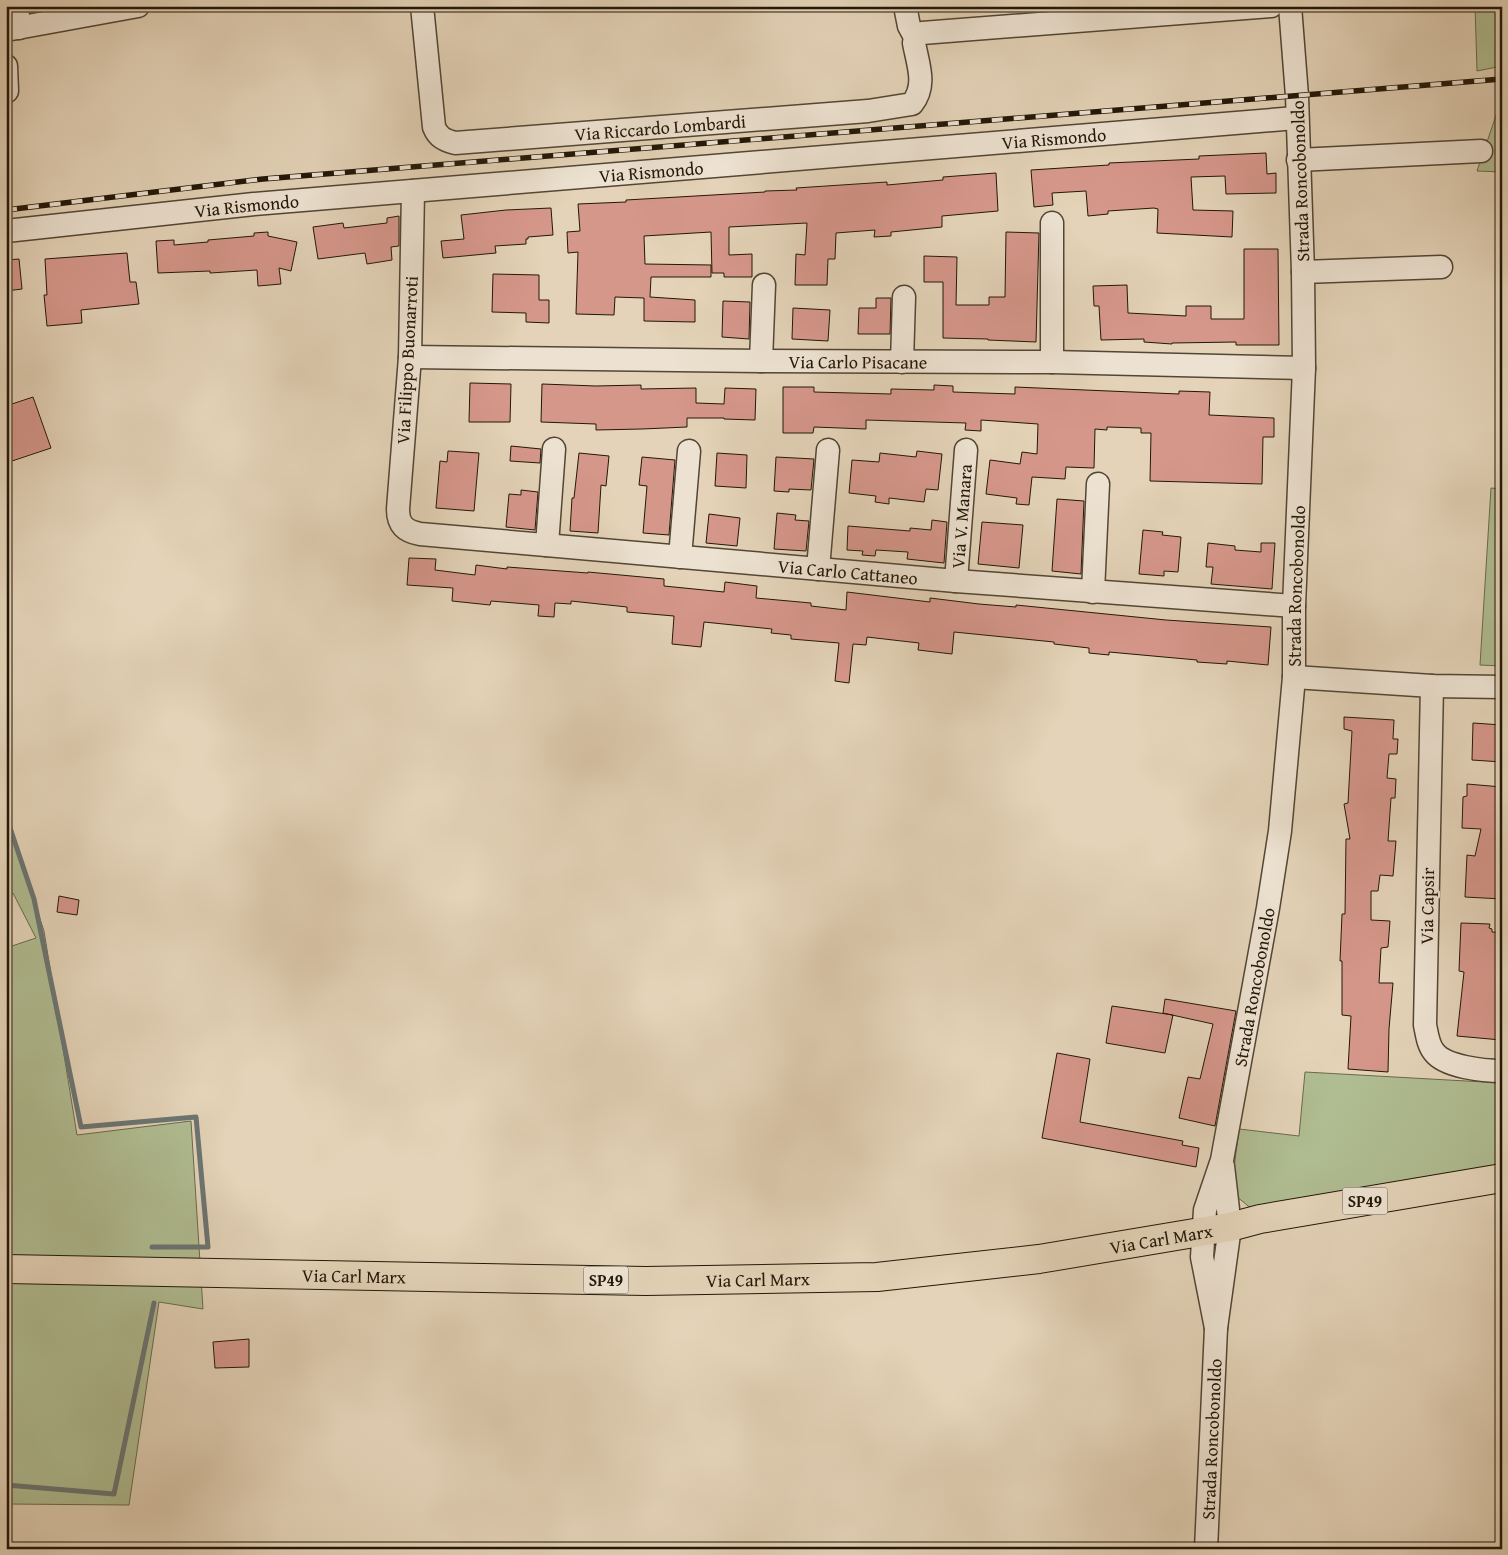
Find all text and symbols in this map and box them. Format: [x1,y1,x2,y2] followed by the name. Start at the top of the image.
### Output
[1284,100,1316,262] street label: Strada Roncobonoldo
[574,107,747,147] street label: Via Riccardo Lombardi
[1001,120,1107,156] street label: Via Rismondo
[598,153,704,189] street label: Via Rismondo
[193,187,300,224] street label: Via Rismondo
[389,275,425,445] street label: Via Filippo Buonarroti
[789,348,927,375] street label: Via Carlo Pisacane
[943,462,978,570] street label: Via V. Manara
[1281,505,1312,667] street label: Strada Roncobonoldo
[777,552,919,591] street label: Via Carlo Cattaneo
[1413,867,1441,945] street label: Via Capsir
[1226,905,1281,1069] street label: Strada Roncobonoldo
[1342,1188,1388,1214] road number: SP49
[1108,1216,1215,1260] street label: Via Carl Marx
[302,1261,407,1290] street label: Via Carl Marx
[706,1265,811,1293] street label: Via Carl Marx
[584,1266,628,1294] road number: SP49
[1194,1358,1228,1520] street label: Strada Roncobonoldo

